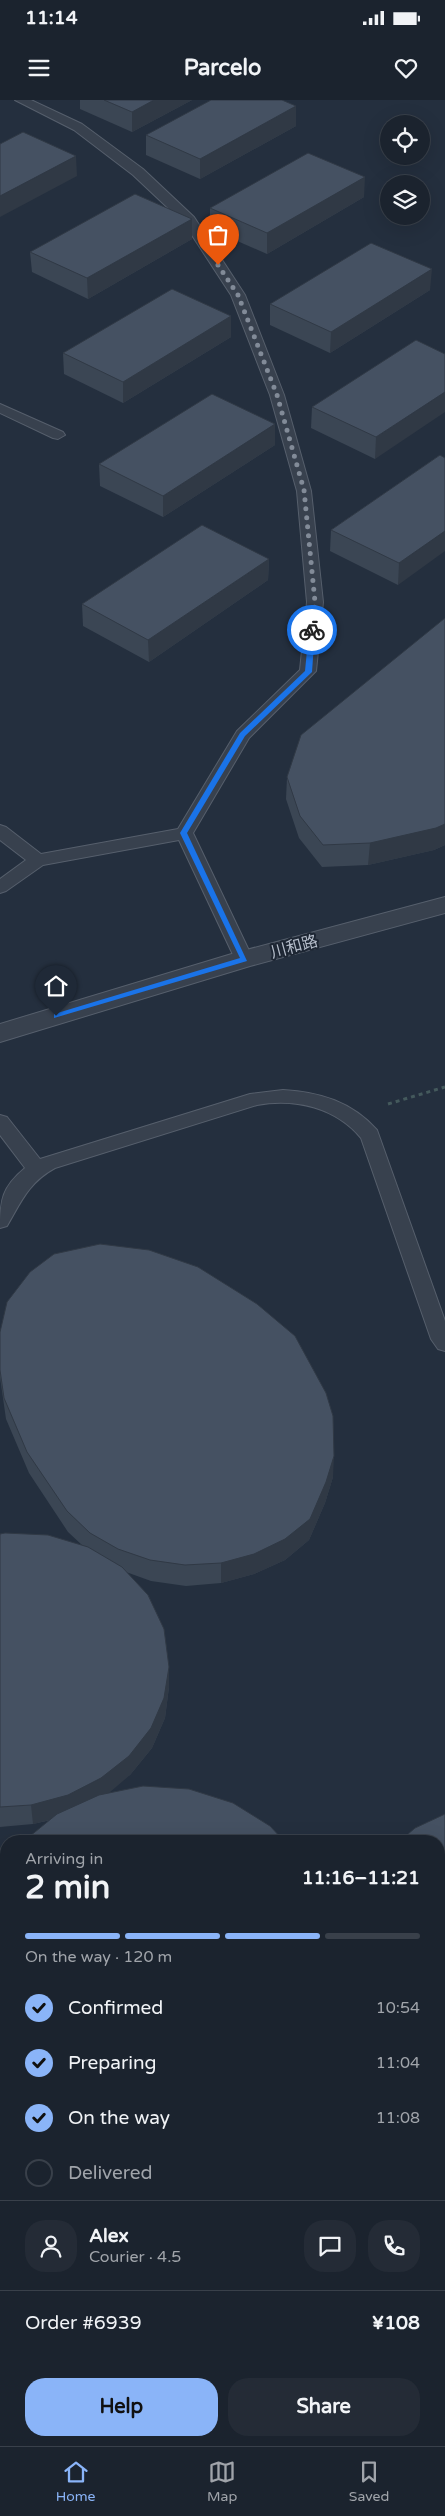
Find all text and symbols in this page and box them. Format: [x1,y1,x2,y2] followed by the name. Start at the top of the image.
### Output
[25,7,78,29] text: 11:14
[25,54,53,82] icon: menu
[392,54,420,82] icon: heart
[184,55,261,81] text: Parcelo
[380,115,430,225] map controls
[380,115,430,165] button: locate
[380,175,430,225] button: layers
[197,214,239,265] pin
[204,221,232,249] icon: bag
[287,605,337,655] courier
[298,616,326,644] icon: bike
[268,931,320,963] street label: 川和路
[35,965,77,1016] pin
[42,972,70,1000] icon: home
[25,1849,103,1869] text: Arriving in
[302,1867,420,1889] text: 11:16–11:21
[25,1869,110,1907] text: 2 min
[25,1947,172,1967] text: On the way · 120 m
[25,1994,53,2022] icon: check
[68,1997,163,2019] text: Confirmed
[376,1998,420,2018] text: 10:54
[25,2049,53,2077] icon: check
[68,2052,157,2074] text: Preparing
[376,2053,420,2073] text: 11:04
[25,2104,53,2132] icon: check
[68,2107,170,2129] text: On the way
[376,2108,420,2128] text: 11:08
[68,2162,153,2184] text: Delivered
[25,2220,77,2272] button: person
[304,2220,356,2272] button: chat
[368,2220,420,2272] button: phone
[89,2225,129,2247] text: Alex
[89,2247,181,2267] text: Courier · 4.5
[25,2312,142,2334] text: Order #6939
[372,2312,420,2334] text: ¥108
[25,2378,218,2436] button: Help
[228,2378,420,2436] button: Share
[56,2458,95,2505] tab: Home
[207,2458,237,2505] tab: Map
[349,2458,389,2505] tab: Saved

